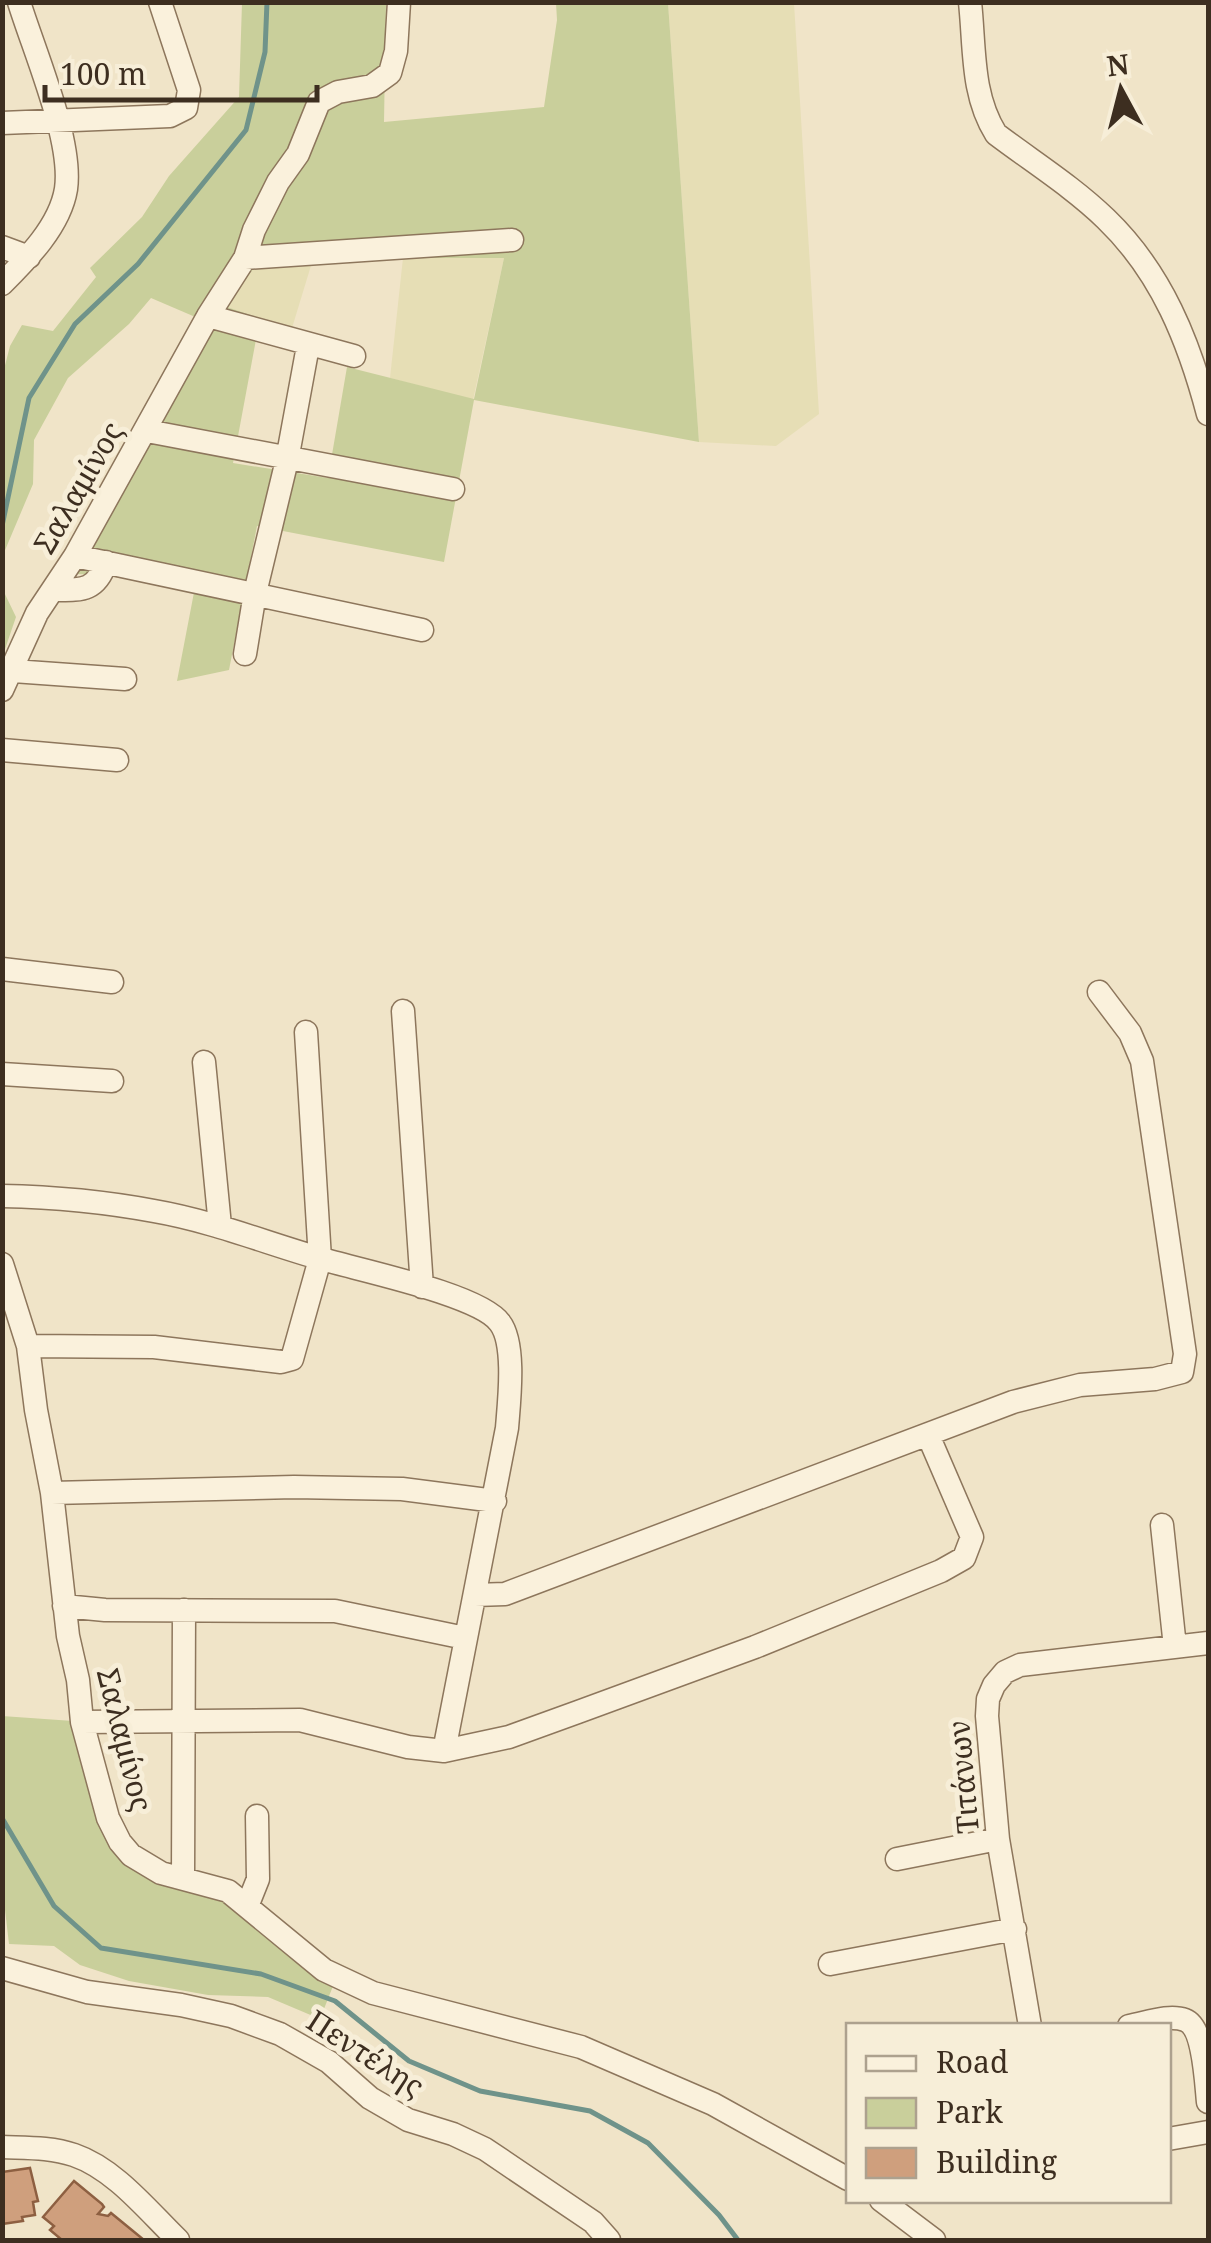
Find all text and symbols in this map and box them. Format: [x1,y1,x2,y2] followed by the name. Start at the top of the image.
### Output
[45,40,318,102] scale bar
[1071,40,1171,140] north arrow
[1105,44,1131,84] text: N
[60,53,146,94] text: 100 m
[23,414,132,561] street label: Σαλαμίνος
[88,1664,163,1816] street label: Σαλαμίνος
[937,1719,988,1835] street label: Τιτάνων
[299,2000,432,2106] street label: Πεντέλης
[846,2023,1171,2203] legend
[936,2041,1008,2082] text: Road
[936,2091,1003,2132] text: Park
[936,2141,1057,2182] text: Building

